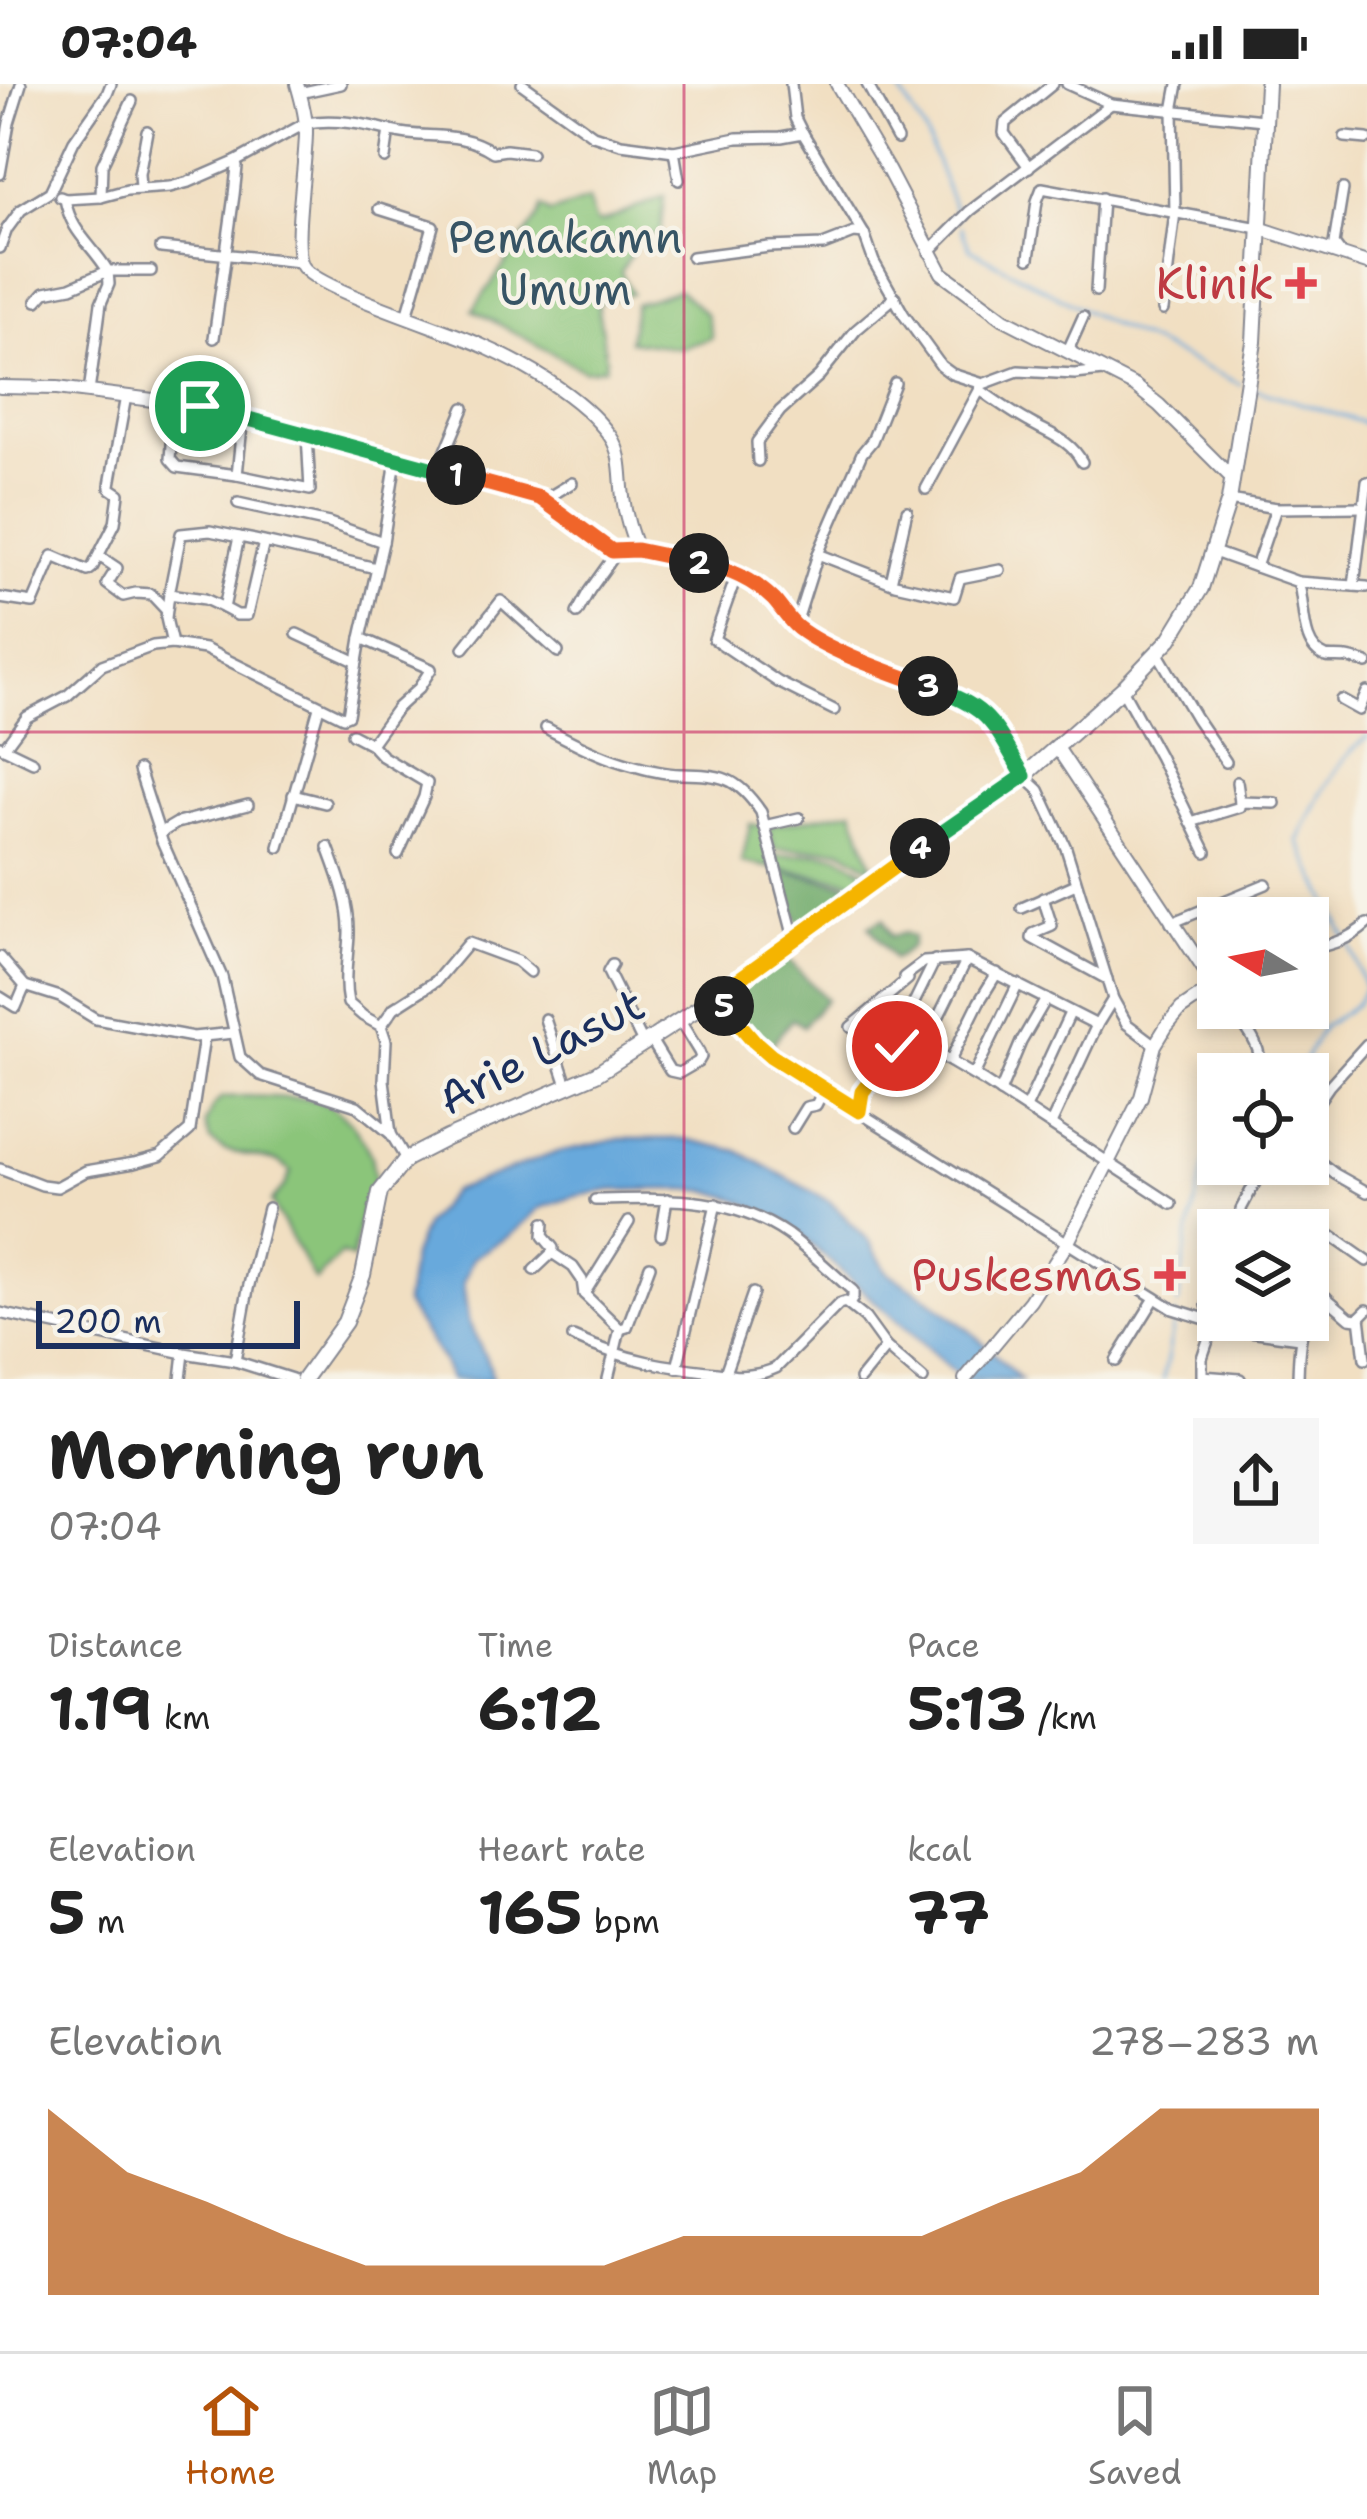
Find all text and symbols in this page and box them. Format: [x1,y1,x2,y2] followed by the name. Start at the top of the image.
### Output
[60,12,197,72] text: 07:04
[448,207,682,319] park label: Pemakamn Umum
[1155,253,1274,313] place label: Klinik
[1285,267,1317,299] marker: Klinik
[149,355,251,457] pin
[167,373,233,439] icon: arrive
[426,445,486,505] pin: 1
[448,452,464,497] text: 1
[669,533,729,593] pin: 2
[687,540,711,585] text: 2
[898,656,958,716] pin: 3
[916,663,940,708] text: 3
[890,818,950,878] pin: 4
[908,825,932,870] text: 4
[1197,897,1329,1029] north arrow
[1197,897,1329,1341] map controls
[428,973,654,1129] street label: Arie Lasut
[694,976,754,1036] pin: 5
[714,983,734,1028] text: 5
[846,995,948,1097] pin
[864,1013,930,1079] icon: check
[1197,1053,1329,1185] button: locate
[1197,1209,1329,1341] button: layers
[911,1245,1143,1305] place label: Puskesmas
[1154,1259,1186,1291] marker: Puskesmas
[36,1295,300,1348] scale bar
[54,1299,162,1344] text: 200 m
[48,1411,484,1499] text: Morning run
[1193,1418,1319,1544] button: share
[48,1500,162,1552] text: 07:04
[48,1623,183,1668] text: Distance
[478,1623,553,1668] text: Time
[907,1623,980,1668] text: Pace
[48,1668,153,1748] text: 1.19
[478,1668,602,1748] text: 6:12
[907,1668,1027,1748] text: 5:13
[153,1695,211,1740] text: km
[1027,1695,1097,1740] text: /km
[48,1827,196,1872] text: Elevation
[478,1827,646,1872] text: Heart rate
[907,1827,971,1872] text: kcal
[48,1872,86,1952] text: 5
[478,1872,582,1952] text: 165
[907,1872,990,1952] text: 77
[86,1899,125,1944] text: m
[582,1899,660,1944] text: bpm
[48,2015,223,2067] text: Elevation
[1089,2015,1319,2067] text: 278–283 m
[185,2378,276,2495] tab: Home
[647,2378,717,2495] tab: Map
[1088,2378,1182,2495] tab: Saved

